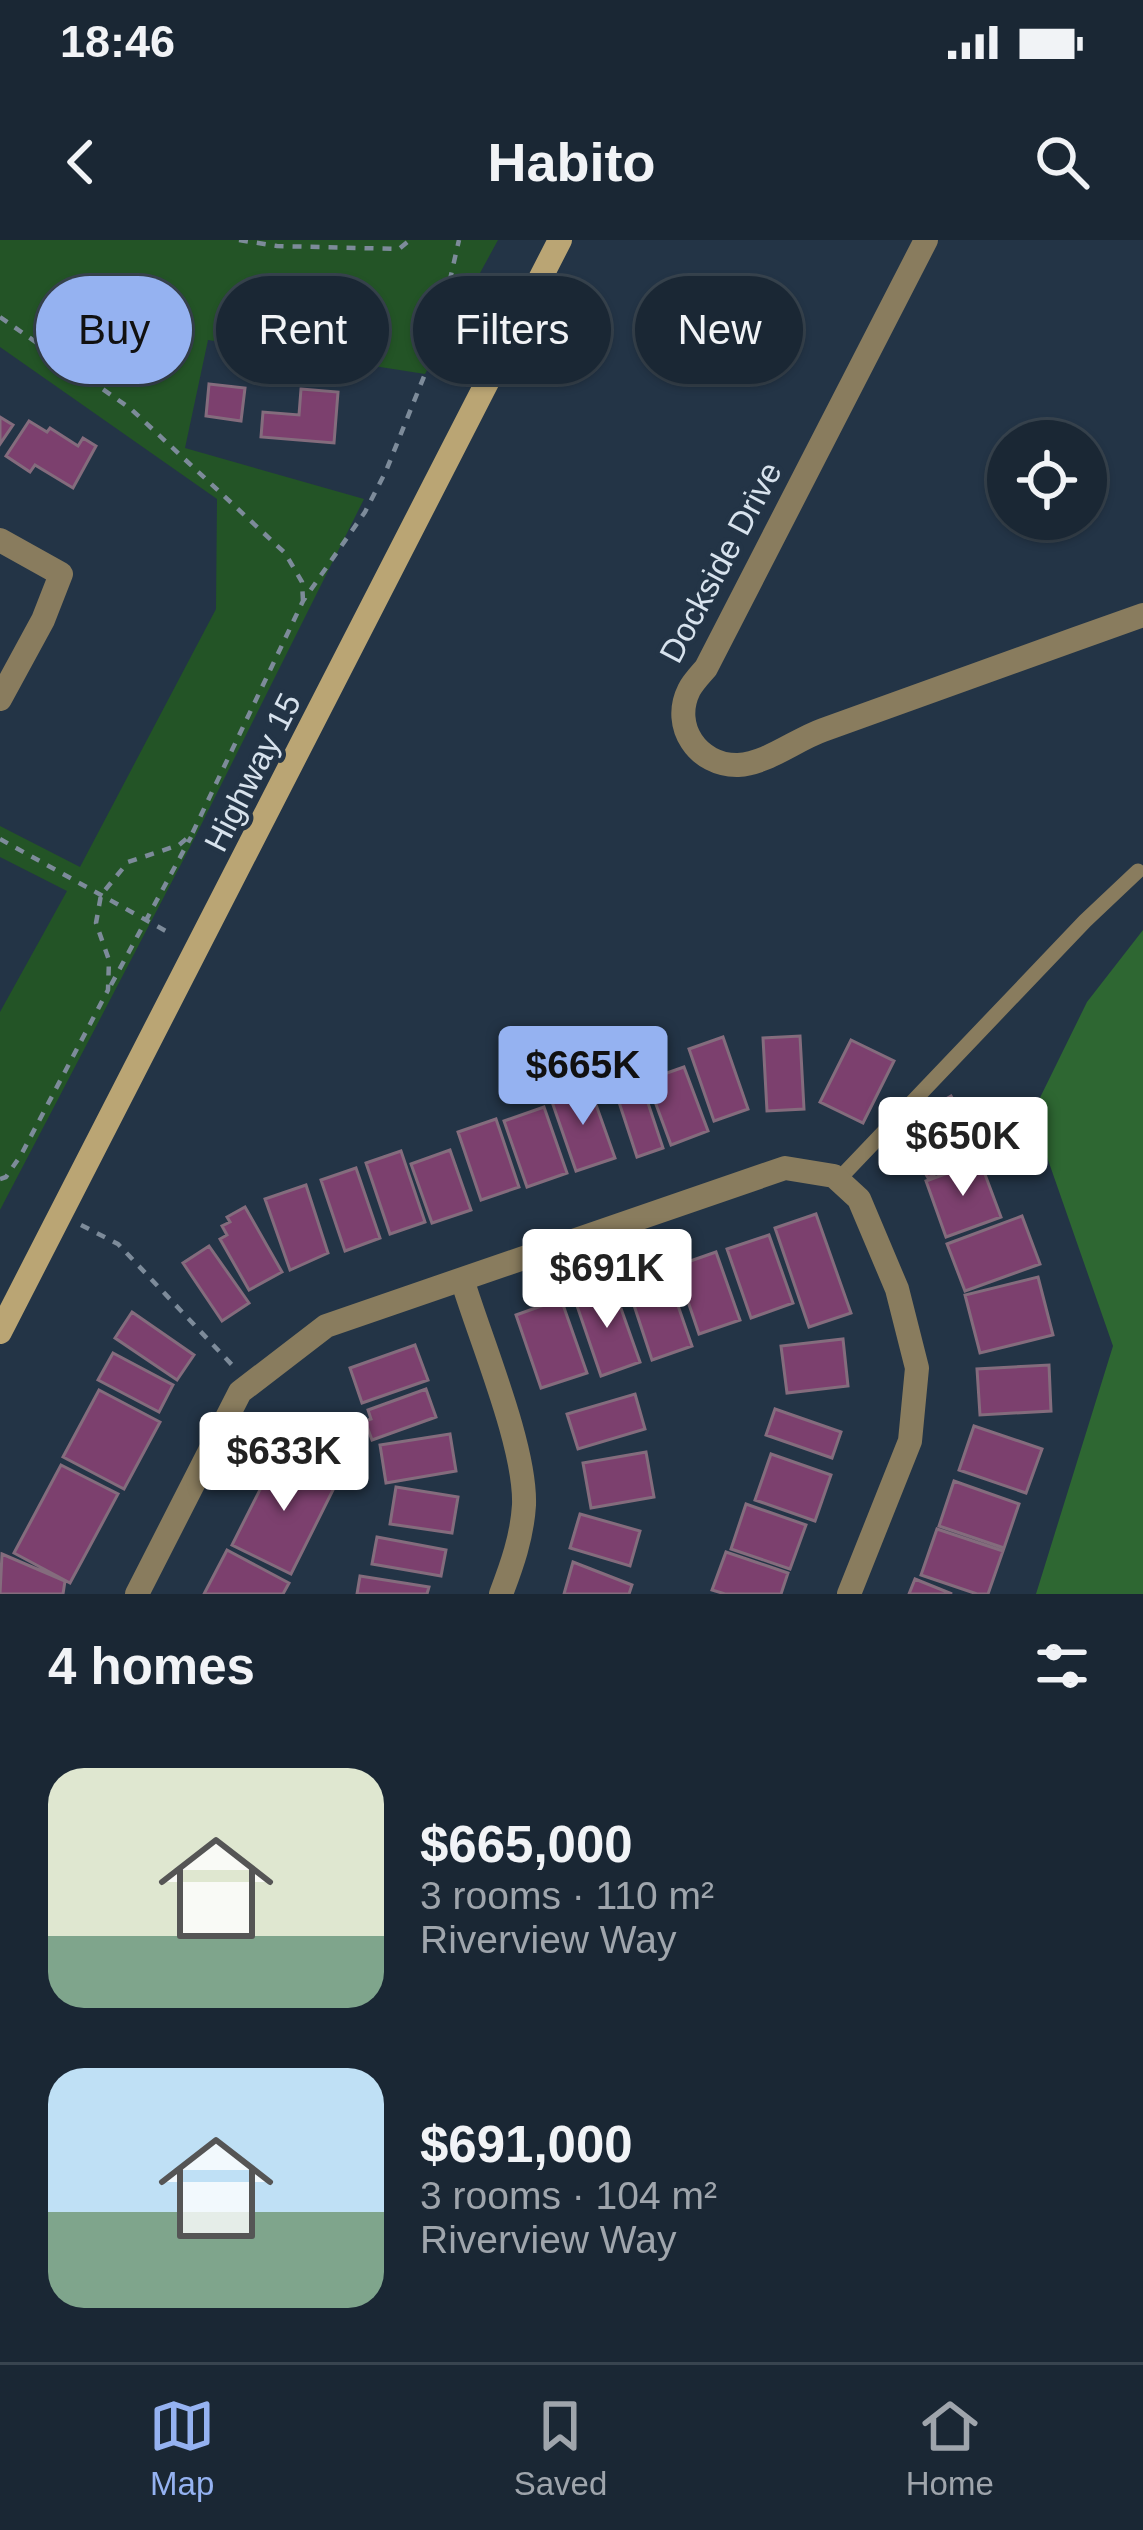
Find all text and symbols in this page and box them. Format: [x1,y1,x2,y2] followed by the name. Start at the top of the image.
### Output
[60,16,175,67] text: 18:46
[48,129,114,195] icon: back
[1029,129,1095,195] icon: search
[488,132,656,192] text: Habito
[36,276,192,384] chip: Buy
[216,276,389,384] chip: Rent
[413,276,611,384] chip: Filters
[635,276,803,384] chip: New
[987,420,1107,540] map controls
[987,420,1107,540] button: locate
[652,456,789,669] street label: Dockside Drive
[197,687,308,857] street label: Highway 15
[499,1026,667,1128] pin: $665K
[526,1043,640,1086] text: $665K
[879,1097,1047,1199] pin: $650K
[906,1114,1020,1157] text: $650K
[523,1229,691,1331] pin: $691K
[550,1246,664,1289] text: $691K
[200,1412,368,1514] pin: $633K
[227,1429,341,1472] text: $633K
[1029,1633,1095,1699] icon: filters
[48,1638,255,1695] text: 4 homes
[144,1816,288,1960] icon: home
[420,1816,633,1873] text: $665,000
[420,1874,714,1917] text: 3 rooms · 110 m²
[420,1918,676,1961] text: Riverview Way
[144,2116,288,2260] icon: home
[420,2116,633,2173] text: $691,000
[420,2174,717,2217] text: 3 rooms · 104 m²
[420,2218,676,2261] text: Riverview Way
[149,2393,215,2503] tab: Map
[514,2393,607,2503] tab: Saved
[906,2393,994,2503] tab: Home

